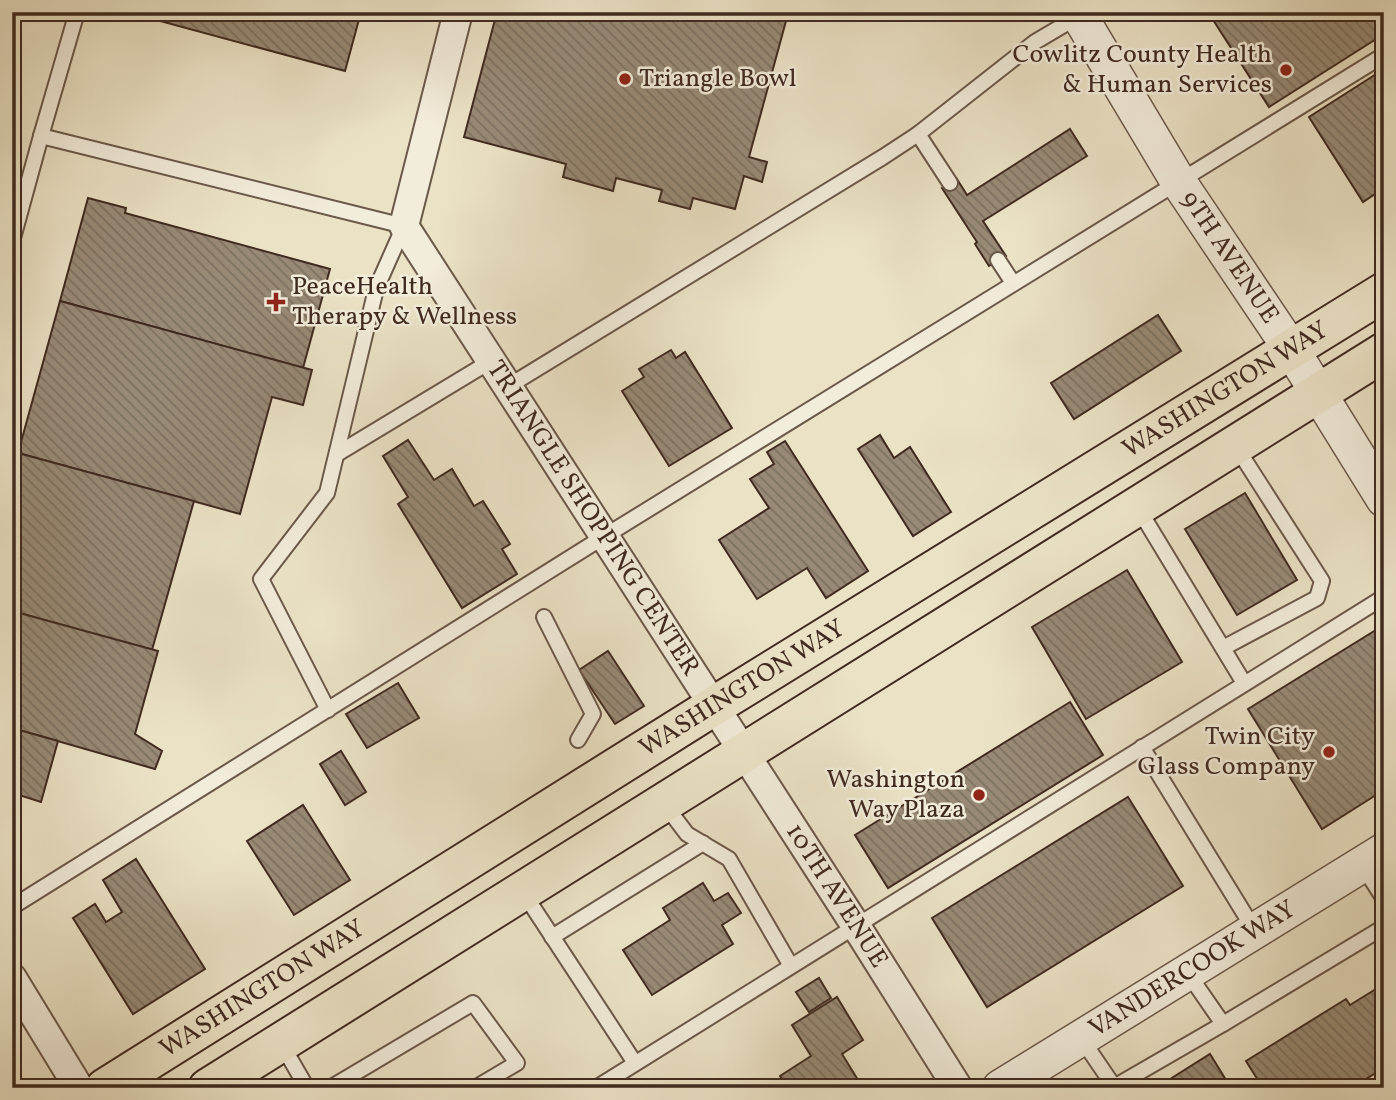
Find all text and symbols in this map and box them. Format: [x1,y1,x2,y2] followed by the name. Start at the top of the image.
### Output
[1013,37,1272,103] place label: Cowlitz County Health & Human Services
[639,61,797,97] place label: Triangle Bowl
[1278,62,1294,78] marker: Cowlitz County Health & Human Services
[617,71,633,87] marker: Triangle Bowl
[1172,184,1287,331] street label: 9TH AVENUE
[292,269,517,335] place label: PeaceHealth Therapy & Wellness
[266,292,286,312] marker: PeaceHealth Therapy & Wellness
[1115,313,1335,467] street label: WASHINGTON WAY
[478,354,708,684] street label: TRIANGLE SHOPPING CENTER
[633,611,852,766] street label: WASHINGTON WAY
[1138,719,1315,785] place label: Twin City Glass Company
[1321,744,1337,760] marker: Twin City Glass Company
[826,762,965,828] place label: Washington Way Plaza
[971,787,987,803] marker: Washington Way Plaza
[776,817,896,975] street label: 10TH AVENUE
[1082,892,1303,1047] street label: VANDERCOOK WAY
[153,911,372,1067] street label: WASHINGTON WAY

